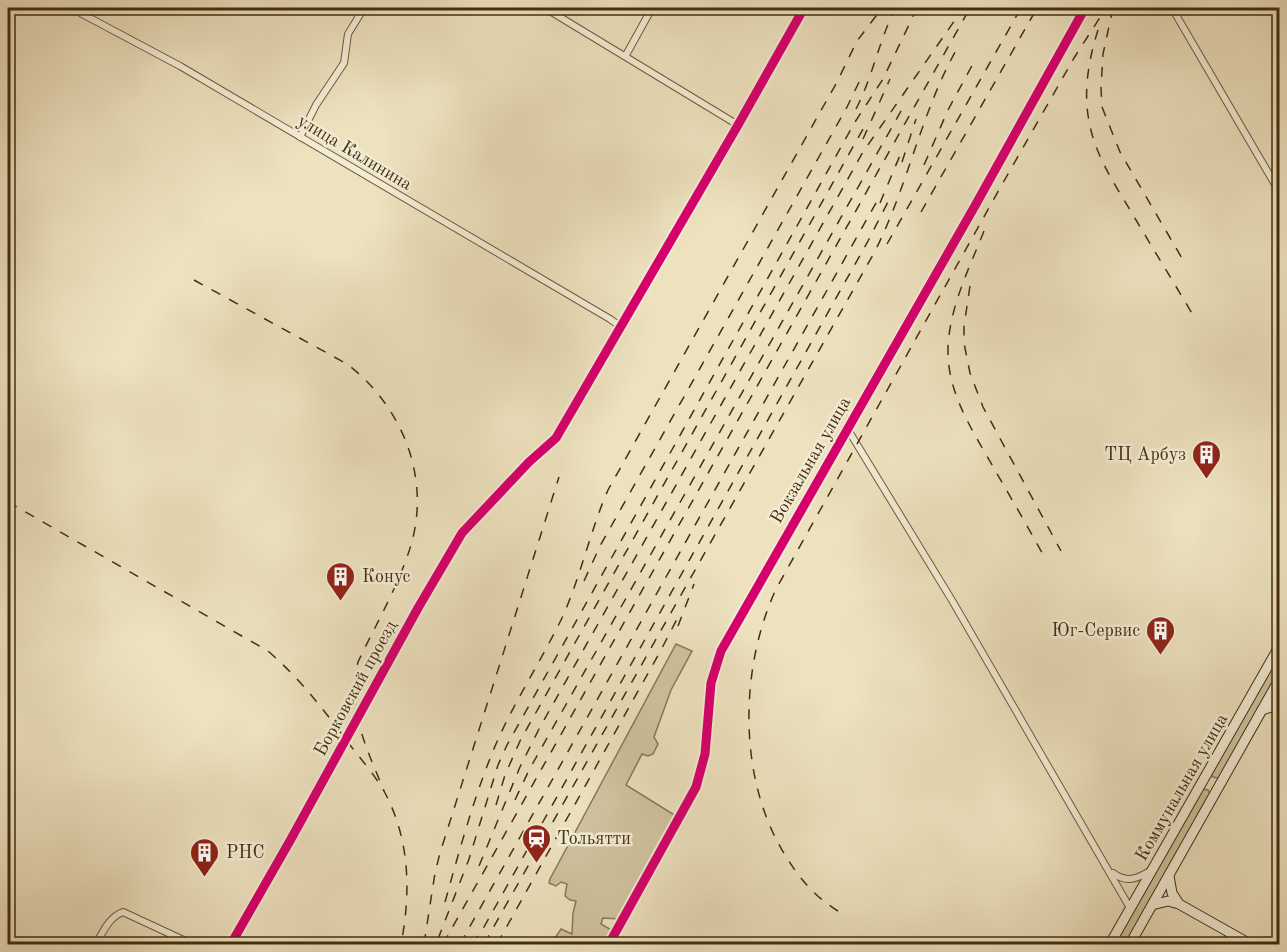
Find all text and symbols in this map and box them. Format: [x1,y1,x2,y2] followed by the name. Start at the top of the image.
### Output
[294,112,415,194] street label: улица Калинина
[767,394,854,527] street label: Вокзальная улица
[1191,438,1223,480] building icon: ТЦ Арбуз
[1104,446,1186,464] place label: ТЦ Арбуз
[325,560,357,602] building icon: Конус
[362,568,411,586] place label: Конус
[1145,614,1177,656] building icon: Юг-Сервис
[311,618,401,759] street label: Борковский проезд
[1052,622,1140,640] place label: Юг-Сервис
[1132,711,1231,864] street label: Коммунальная улица
[520,822,552,864] station icon: Тольятти
[557,830,631,848] place label: Тольятти
[189,836,221,878] building icon: РНС
[226,844,264,862] place label: РНС

